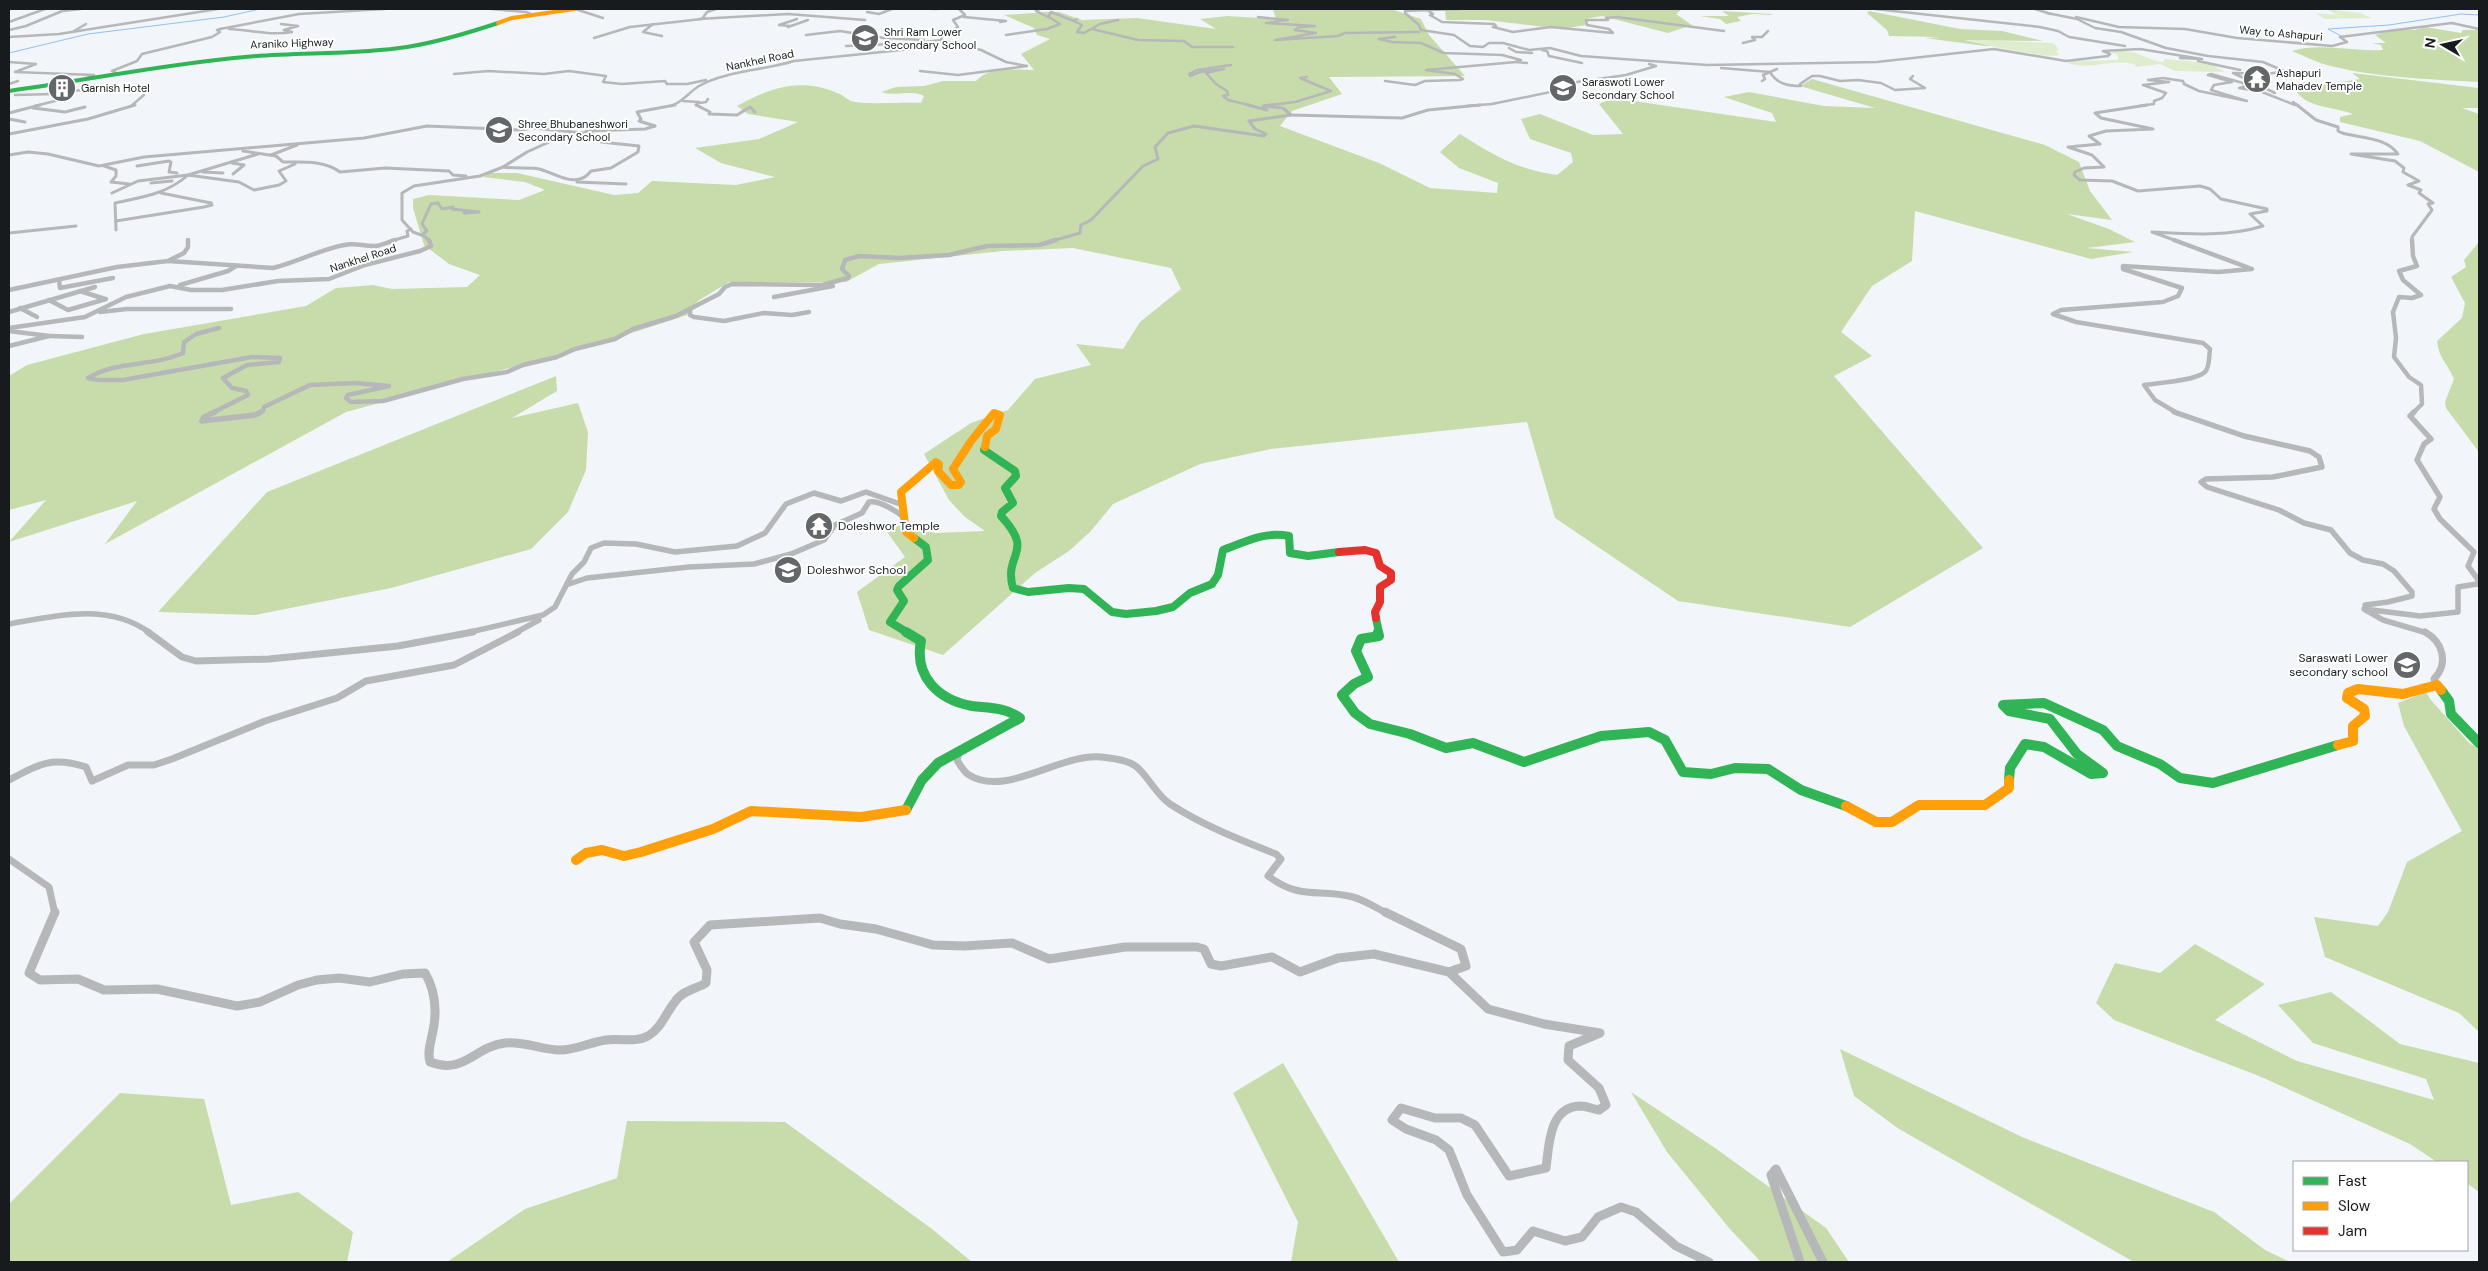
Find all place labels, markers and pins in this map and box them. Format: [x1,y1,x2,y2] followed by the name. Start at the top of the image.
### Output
[850,23,880,53] school or university icon: Shri Ram Lower Secondary School
[884,25,976,52] place label: Shri Ram Lower Secondary School
[2242,64,2272,94] temple icon: Ashapuri Mahadev Temple
[2276,66,2362,93] place label: Ashapuri Mahadev Temple
[47,73,77,103] building icon: Garnish Hotel
[1548,73,1578,103] school or university icon: Saraswoti Lower Secondary School
[1582,75,1674,102] place label: Saraswoti Lower Secondary School
[81,81,150,95] place label: Garnish Hotel
[484,115,514,145] school or university icon: Shree Bhubaneshwori Secondary School
[518,117,628,144] place label: Shree Bhubaneshwori Secondary School
[804,511,834,541] temple icon: Doleshwor Temple
[838,518,940,534] place label: Doleshwor Temple
[773,555,803,585] school or university icon: Doleshwor School
[807,562,906,578] place label: Doleshwor School
[2289,650,2389,680] place label: Saraswati Lower secondary school
[2392,650,2422,680] school or university icon: Saraswati Lower secondary school

